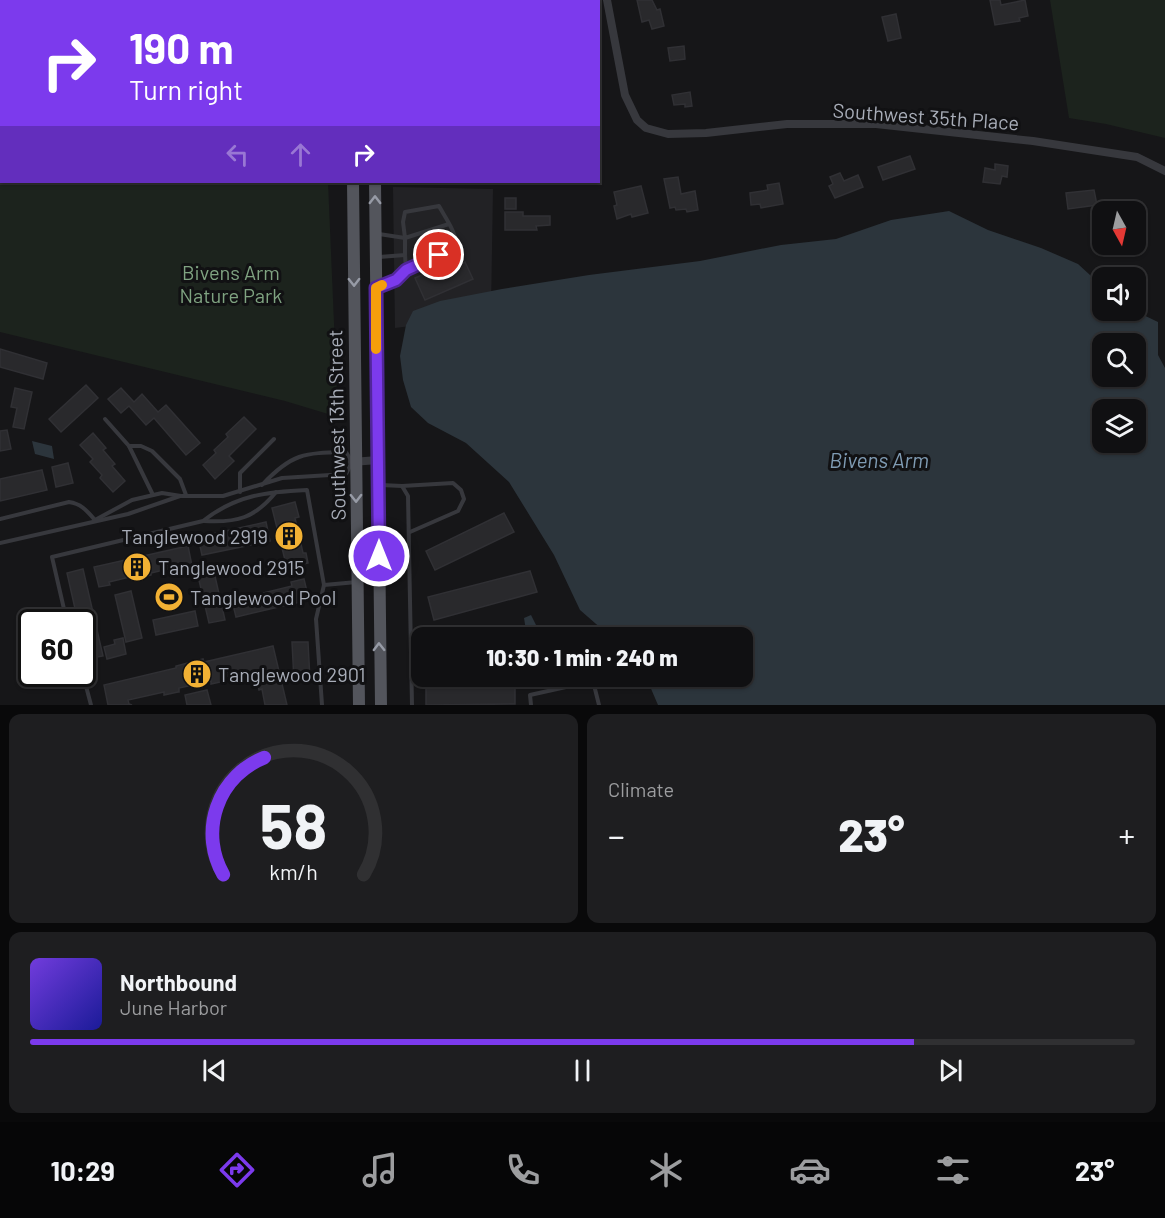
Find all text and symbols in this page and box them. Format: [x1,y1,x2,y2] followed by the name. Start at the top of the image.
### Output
[129,22,234,72] text: 190 m
[30,24,108,102] icon: right
[129,73,243,105] text: Turn right
[832,98,1020,134] street label: Southwest 35th Place
[221,138,254,171] icon: left
[284,138,317,171] icon: ahead
[347,138,380,171] icon: right
[369,195,381,204] one-way arrow
[1092,201,1146,255] north arrow
[1092,201,1146,453] map controls
[413,229,464,280] pin
[422,238,455,271] icon: arrive
[180,260,282,307] park label: Bivens Arm Nature Park
[1092,267,1146,321] button: sound
[347,277,360,286] one-way arrow
[322,330,350,520] street label: Southwest 13th Street
[1092,333,1146,387] button: search
[1092,399,1146,453] button: layers
[829,447,929,472] water label: Bivens Arm
[350,493,362,502] one-way arrow
[273,520,305,552] building icon: Tanglewood 2919
[121,524,268,548] place label: Tanglewood 2919
[347,524,411,588] position arrow
[121,551,153,583] building icon: Tanglewood 2915
[158,555,305,579] place label: Tanglewood 2915
[153,581,185,613] sports icon: Tanglewood Pool
[190,585,336,609] place label: Tanglewood Pool
[18,609,96,687] speed limit sign: 60
[373,642,386,651] one-way arrow
[486,644,678,670] text: 10:30 · 1 min · 240 m
[181,658,213,690] building icon: Tanglewood 2901
[218,662,365,686] place label: Tanglewood 2901
[608,777,674,801] text: Climate
[260,787,327,861] text: 58
[838,807,905,861] text: 23°
[608,815,625,855] text: −
[1118,815,1135,855] text: +
[269,860,318,885] text: km/h
[120,969,237,995] text: Northbound
[120,995,227,1019] text: June Harbor
[198,1054,231,1087] icon: previous
[566,1054,599,1087] icon: pause
[934,1054,967,1087] icon: next
[216,1149,258,1191] icon: directions
[359,1149,401,1191] icon: music
[502,1149,544,1191] icon: phone
[645,1149,687,1191] icon: climate
[789,1149,831,1191] icon: car
[932,1149,974,1191] icon: filters
[51,1154,115,1186] text: 10:29
[1075,1154,1114,1186] text: 23°

